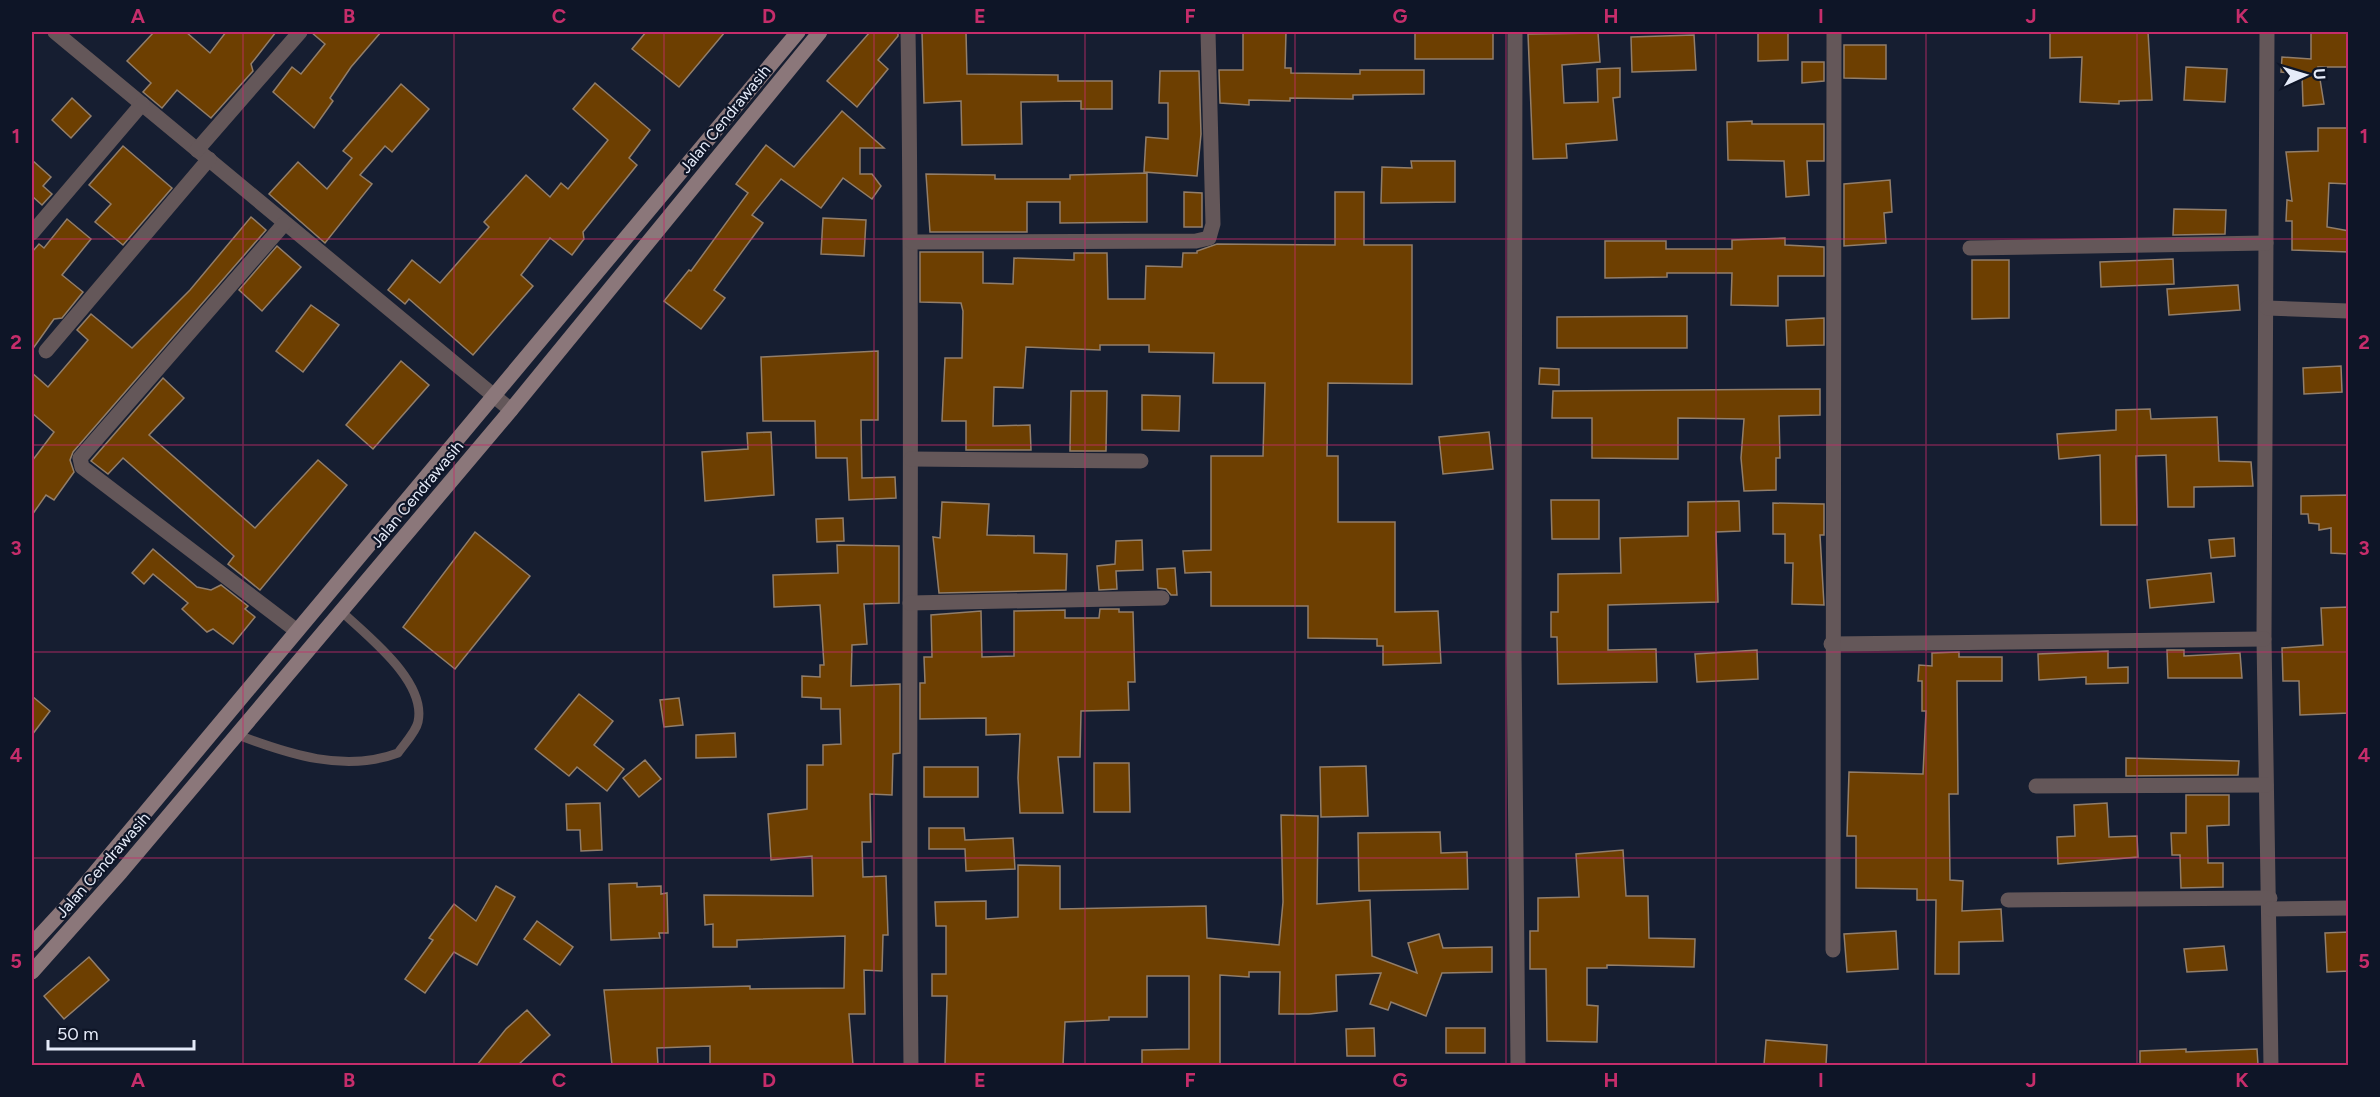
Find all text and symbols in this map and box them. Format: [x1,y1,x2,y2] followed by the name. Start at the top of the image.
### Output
[131,4,146,28] text: A
[343,4,355,28] text: B
[552,4,566,28] text: C
[762,4,776,28] text: D
[974,4,986,28] text: E
[1184,4,1196,28] text: F
[1393,4,1408,28] text: G
[1604,4,1619,28] text: H
[1818,4,1824,28] text: I
[2025,4,2037,28] text: J
[2235,4,2249,28] text: K
[2275,45,2335,105] north arrow
[676,61,774,177] street label: Jalan Cendrawasih
[2310,68,2329,80] text: U
[12,124,20,148] text: 1
[2360,124,2368,148] text: 1
[10,330,22,354] text: 2
[2358,330,2370,354] text: 2
[367,437,467,551] street label: Jalan Cendrawasih
[10,536,22,560] text: 3
[2358,536,2370,560] text: 3
[10,743,23,767] text: 4
[2358,743,2371,767] text: 4
[52,808,154,922] street label: Jalan Cendrawasih
[10,949,22,973] text: 5
[2358,949,2370,973] text: 5
[48,1013,194,1051] scale bar
[57,1023,99,1045] text: 50 m
[131,1068,146,1092] text: A
[343,1068,355,1092] text: B
[552,1068,566,1092] text: C
[762,1068,776,1092] text: D
[974,1068,986,1092] text: E
[1184,1068,1196,1092] text: F
[1393,1068,1408,1092] text: G
[1604,1068,1619,1092] text: H
[1818,1068,1824,1092] text: I
[2025,1068,2037,1092] text: J
[2235,1068,2249,1092] text: K

